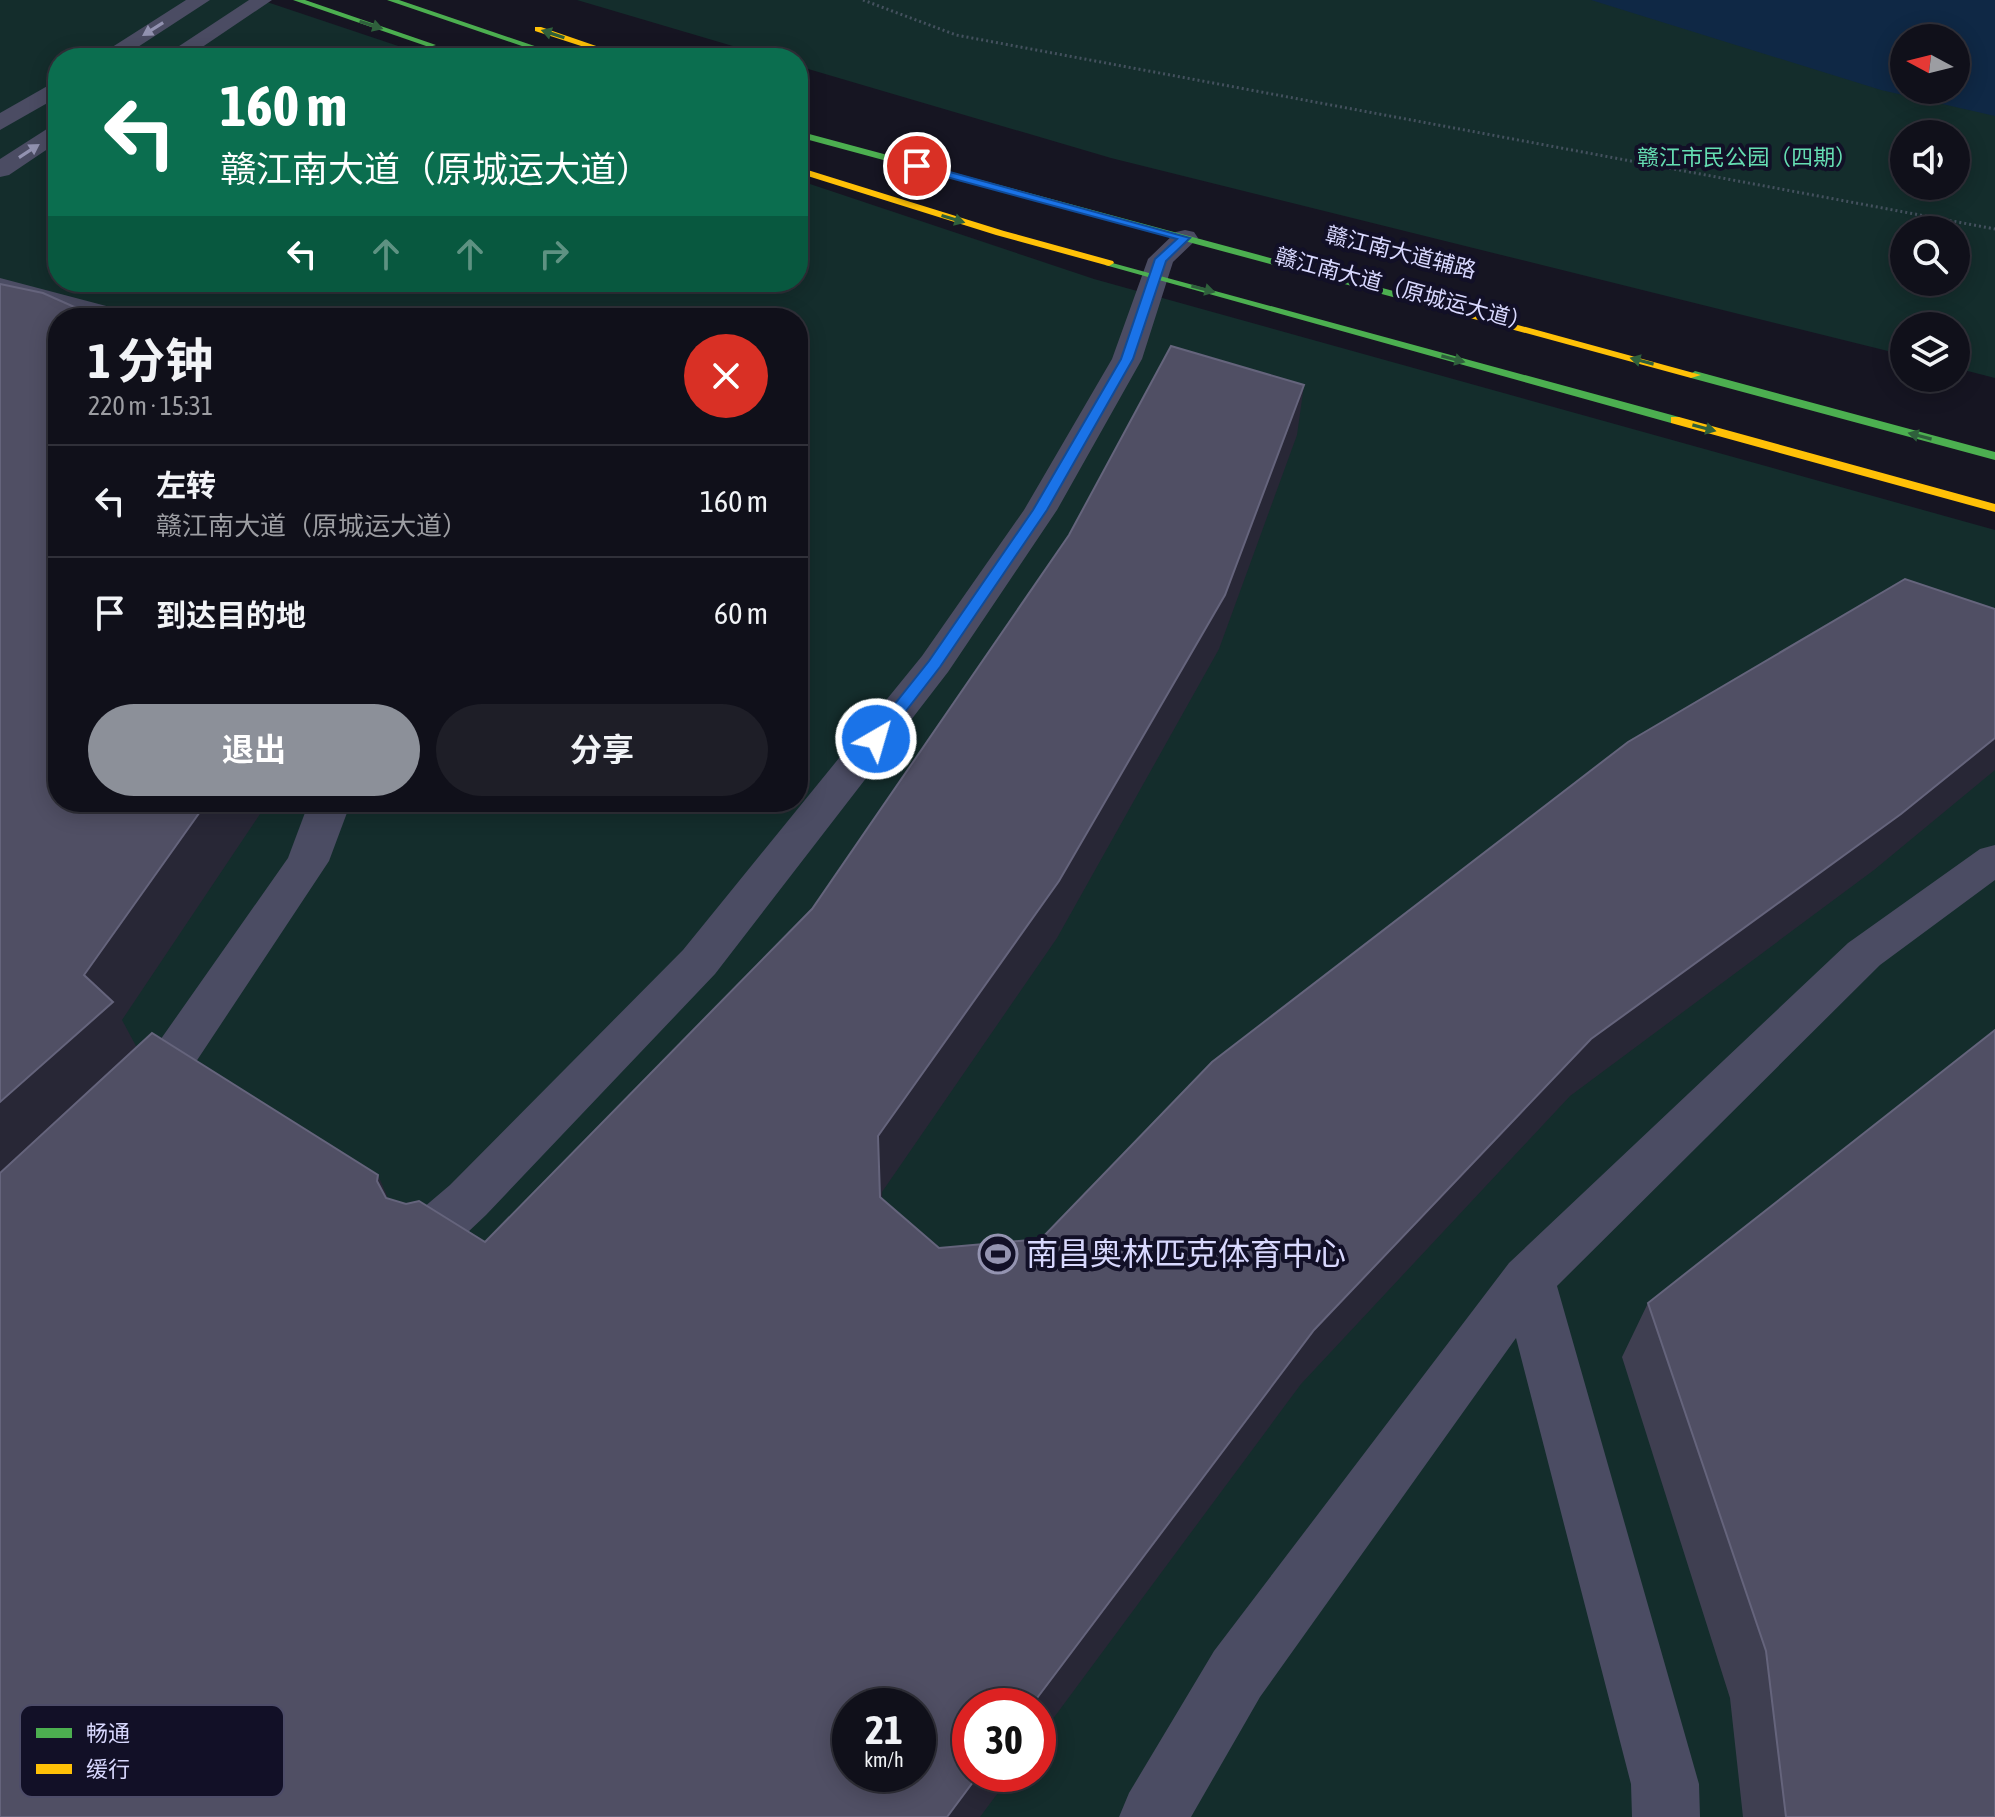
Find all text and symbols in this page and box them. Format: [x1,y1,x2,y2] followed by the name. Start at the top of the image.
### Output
[360,19,384,31] one-way arrow
[142,22,164,36] one-way arrow
[1890,24,1970,104] north arrow
[1890,24,1970,392] map controls
[540,27,564,39] one-way arrow
[220,74,347,138] text: 160 m
[88,80,192,184] icon: left
[1890,120,1970,200] button: sound
[883,132,951,200] pin
[18,144,40,158] one-way arrow
[895,144,939,188] icon: arrive
[1637,144,1857,170] park label: 赣江市民公园（四期）
[220,148,652,190] text: 赣江南大道（原城运大道）
[941,213,965,225] one-way arrow
[1890,216,1970,296] button: search
[1323,221,1479,283] street label: 赣江南大道辅路
[280,232,324,276] icon: left
[364,232,408,276] icon: ahead
[448,232,492,276] icon: ahead
[532,232,576,276] icon: right
[1272,242,1534,336] street label: 赣江南大道（原城运大道）
[1190,284,1215,296] one-way arrow
[1890,312,1970,392] button: layers
[88,333,213,388] text: 1 分钟
[684,334,768,418] button: close
[1441,353,1466,365] one-way arrow
[1629,354,1654,366] one-way arrow
[88,391,213,421] text: 220 m · 15:31
[1693,422,1717,435] one-way arrow
[1907,429,1932,441] one-way arrow
[156,468,216,502] text: 左转
[88,479,132,523] icon: left
[700,484,768,518] text: 160 m
[156,511,468,541] text: 赣江南大道（原城运大道）
[88,591,132,635] icon: arrive
[714,596,768,630] text: 60 m
[156,598,306,632] text: 到达目的地
[834,697,918,781] position arrow
[88,704,420,796] button: 退出
[436,704,768,796] button: 分享
[977,1233,1019,1275] sports icon: 南昌奥林匹克体育中心
[1026,1235,1346,1272] place label: 南昌奥林匹克体育中心
[952,1688,1056,1792] speed limit sign: 30
[20,1705,284,1797] legend
[865,1707,903,1752] text: 21
[86,1720,130,1746] text: 畅通
[864,1748,904,1771] text: km/h
[86,1756,130,1782] text: 缓行

